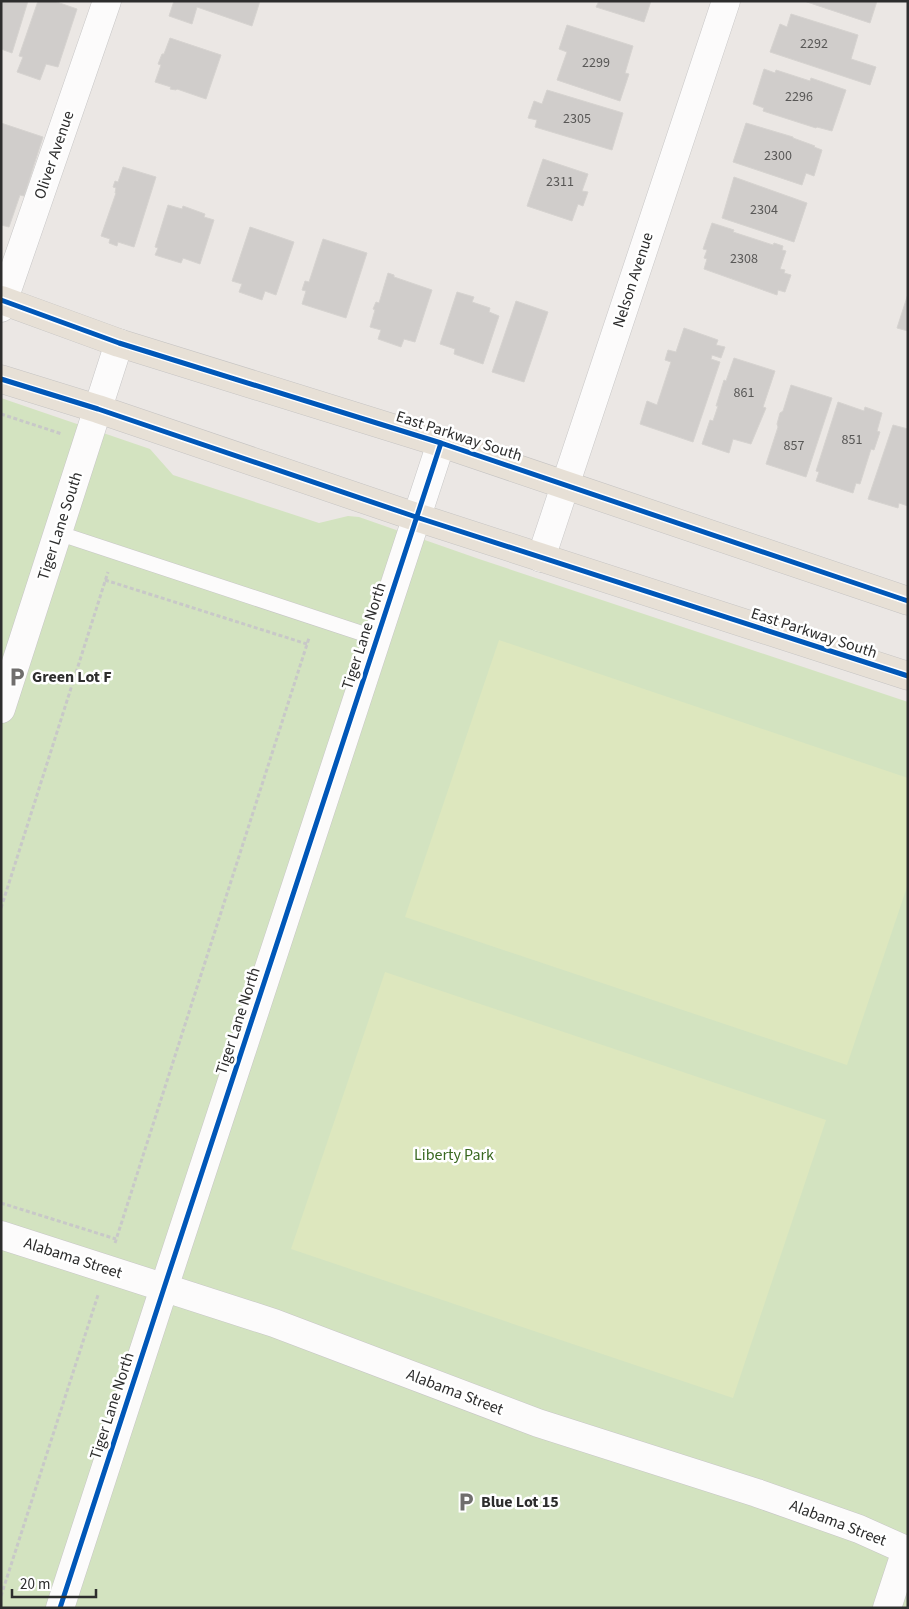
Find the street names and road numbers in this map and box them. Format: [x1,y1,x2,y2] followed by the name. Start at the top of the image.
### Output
[29,108,79,202] street label: Oliver Avenue
[607,229,659,330] street label: Nelson Avenue
[393,405,525,467] street label: East Parkway South
[32,469,88,583] street label: Tiger Lane South
[336,580,392,692] street label: Tiger Lane North
[748,602,880,664] street label: East Parkway South
[210,965,266,1077] street label: Tiger Lane North
[21,1232,126,1284] street label: Alabama Street
[84,1350,140,1462] street label: Tiger Lane North
[403,1363,507,1421] street label: Alabama Street
[786,1494,890,1552] street label: Alabama Street

